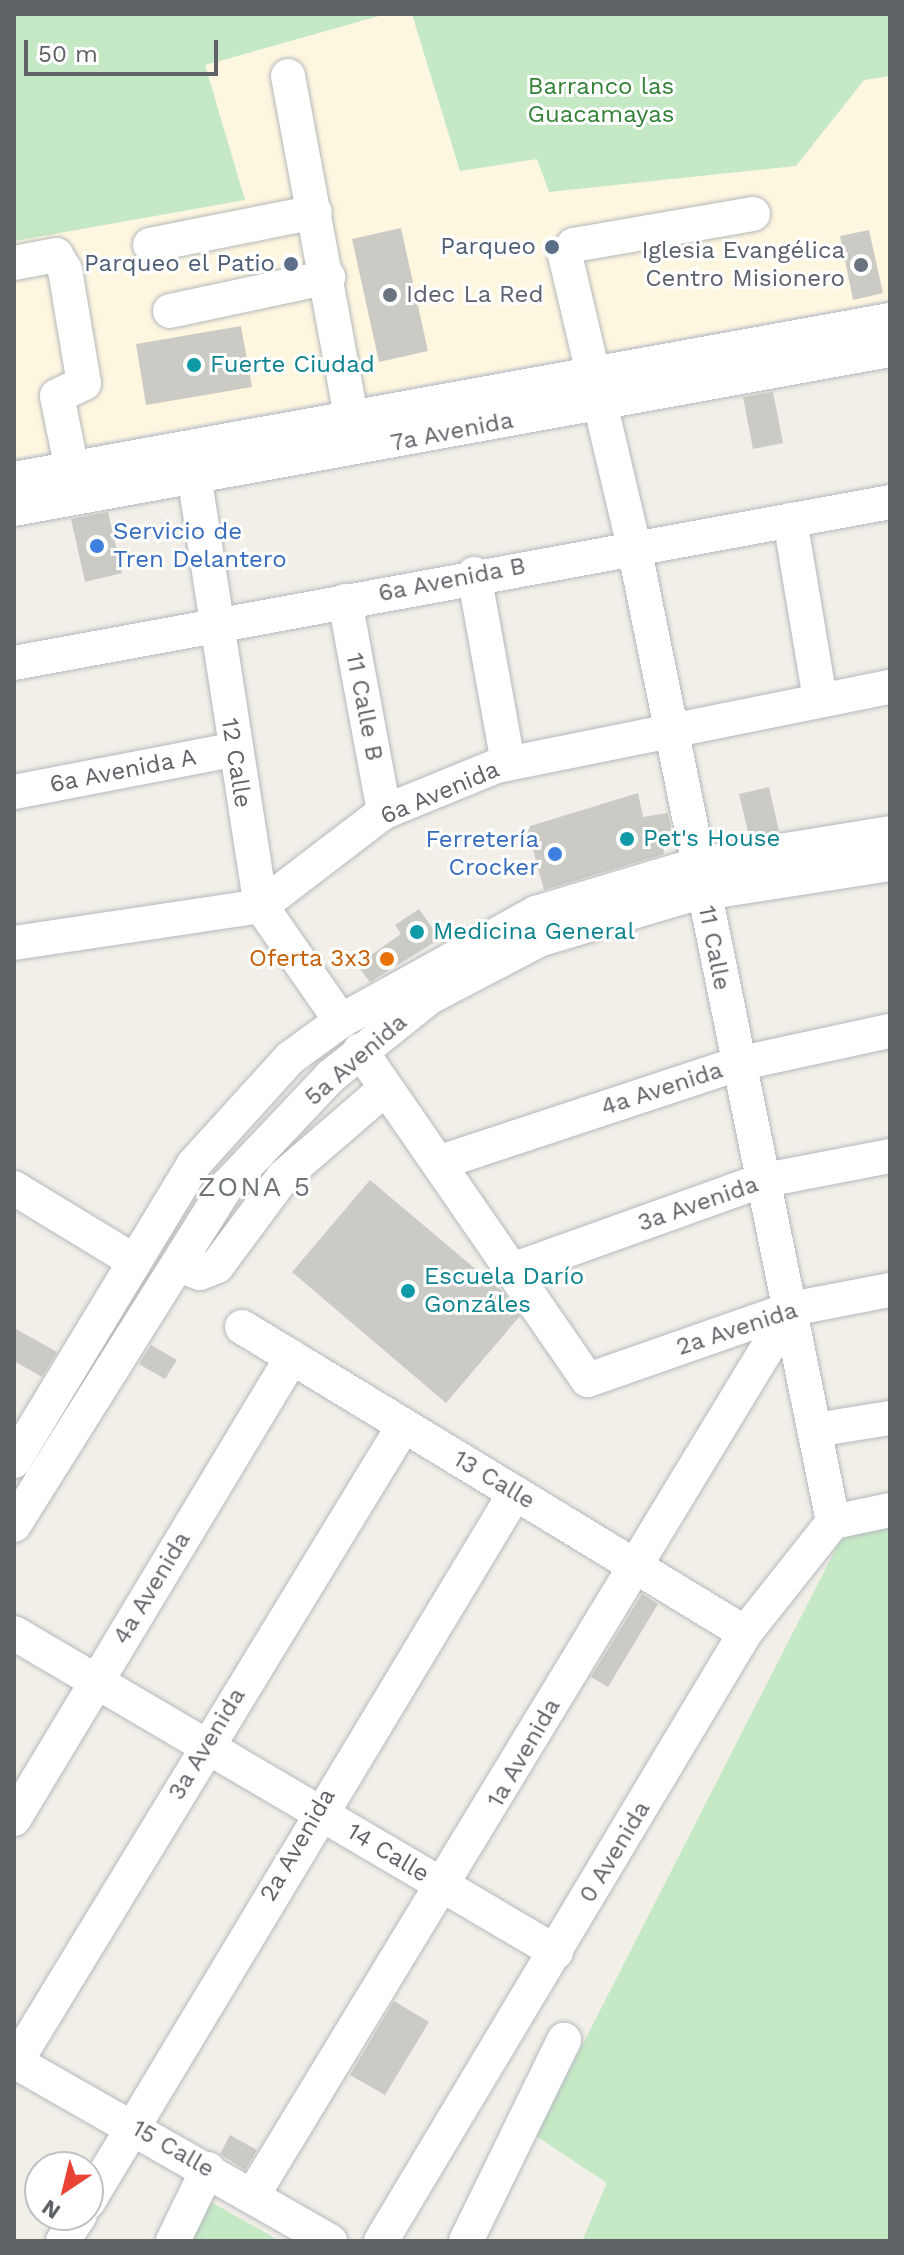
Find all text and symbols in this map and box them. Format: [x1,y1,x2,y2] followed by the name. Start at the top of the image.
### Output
[28,24,222,74] scale bar
[38,40,98,68] text: 50 m
[528,73,674,129] park label: Barranco las Guacamayas
[440,233,536,261] place label: Parqueo
[641,237,845,293] place label: Iglesia Evangélica Centro Misionero
[543,238,561,256] marker: Parqueo
[83,250,275,278] place label: Parqueo el Patio
[282,255,300,273] marker: Parqueo el Patio
[852,256,870,274] marker: Iglesia Evangélica Centro Misionero
[406,281,544,309] place label: Idec La Red
[381,286,399,304] marker: Idec La Red
[210,351,375,379] place label: Fuerte Ciudad
[185,356,203,374] marker: Fuerte Ciudad
[388,406,516,458] street label: 7a Avenida
[113,518,287,574] place label: Servicio de Tren Delantero
[88,537,106,555] marker: Servicio de Tren Delantero
[375,551,529,609] street label: 6a Avenida B
[339,651,389,763] street label: 11 Calle B
[215,716,257,810] street label: 12 Calle
[46,742,200,800] street label: 6a Avenida A
[376,755,504,831] street label: 6a Avenida
[643,825,780,853] place label: Pet's House
[425,826,539,882] place label: Ferretería Crocker
[618,830,636,848] marker: Pet's House
[546,845,564,863] marker: Ferretería Crocker
[692,903,736,993] street label: 11 Calle
[433,918,635,946] place label: Medicina General
[408,923,426,941] marker: Medicina General
[248,945,371,973] place label: Oferta 3x3
[378,950,396,968] marker: Oferta 3x3
[299,1007,413,1113] street label: 5a Avenida
[597,1056,727,1122] street label: 4a Avenida
[197,1170,313,1204] district label: ZONA 5
[633,1170,763,1238] street label: 3a Avenida
[424,1263,585,1319] place label: Escuela Darío Gonzáles
[399,1282,417,1300] marker: Escuela Darío Gonzáles
[672,1296,802,1362] street label: 2a Avenida
[448,1444,540,1516] street label: 13 Calle
[107,1526,197,1650] street label: 4a Avenida
[162,1682,252,1806] street label: 3a Avenida
[481,1693,567,1813] street label: 1a Avenida
[254,1783,342,1907] street label: 2a Avenida
[573,1796,657,1908] street label: 0 Avenida
[342,1817,434,1889] street label: 14 Calle
[127,2114,219,2184] street label: 15 Calle
[24,2151,104,2231] north arrow
[37,2195,65,2224] text: N

